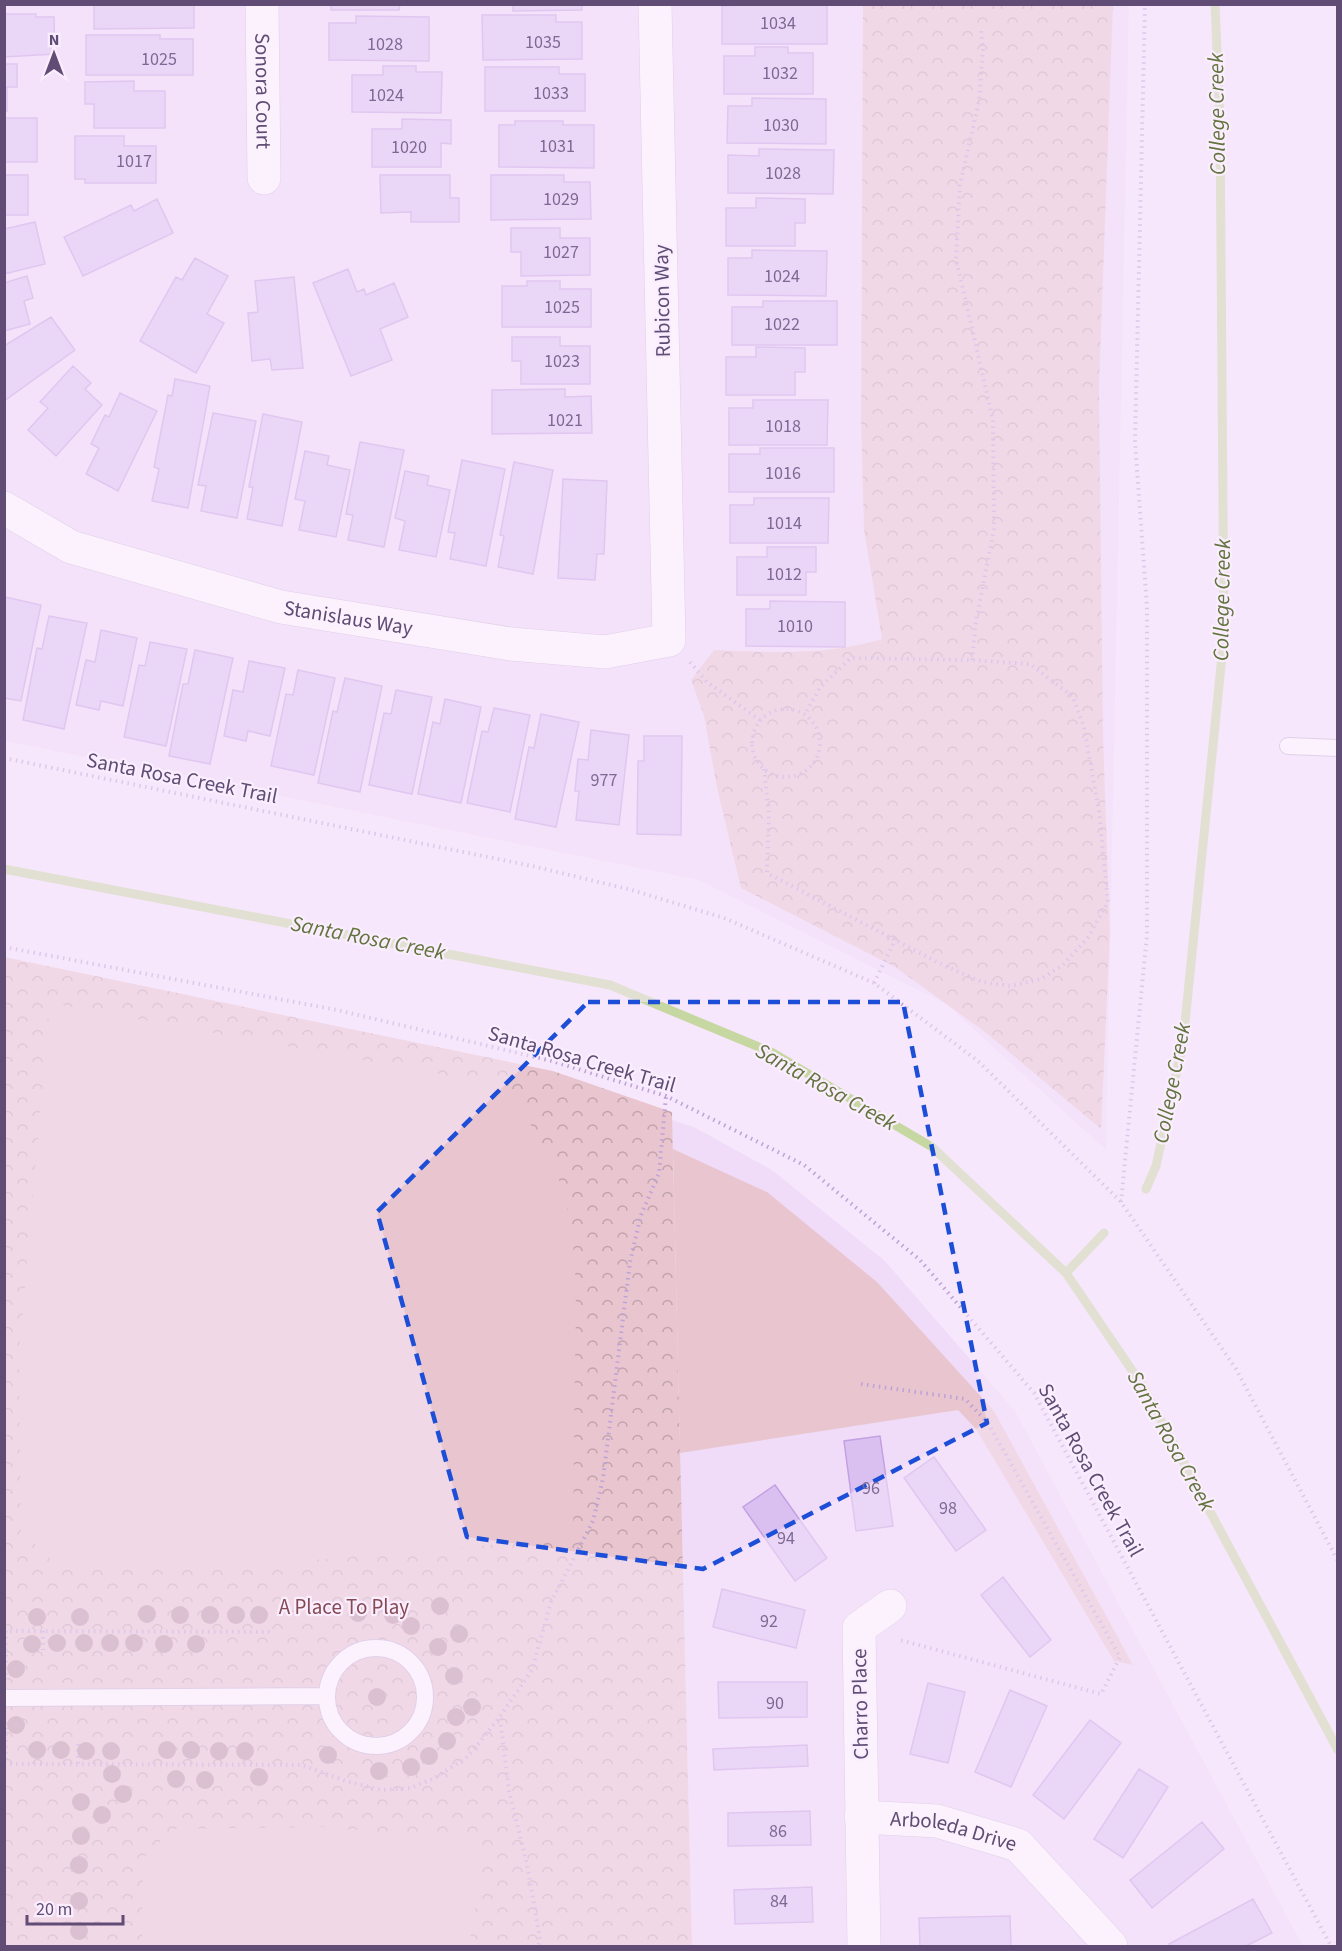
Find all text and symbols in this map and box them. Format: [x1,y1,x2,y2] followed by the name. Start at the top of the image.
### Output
[760,11,796,36] house number: 1034
[24,24,84,84] north arrow
[49,29,59,51] text: N
[525,30,561,55] house number: 1035
[367,32,403,57] house number: 1028
[247,33,279,149] street label: Sonora Court
[141,47,177,72] house number: 1025
[1200,52,1234,176] water label: College Creek
[762,61,798,86] house number: 1032
[533,81,569,106] house number: 1033
[368,83,404,108] house number: 1024
[763,113,799,138] house number: 1030
[539,134,575,159] house number: 1031
[391,135,427,160] house number: 1020
[116,149,152,174] house number: 1017
[765,161,801,186] house number: 1028
[543,187,579,212] house number: 1029
[543,240,579,265] house number: 1027
[646,244,678,358] street label: Rubicon Way
[764,264,800,289] house number: 1024
[544,295,580,320] house number: 1025
[764,312,800,337] house number: 1022
[544,349,580,374] house number: 1023
[547,408,583,433] house number: 1021
[765,414,801,439] house number: 1018
[765,461,801,486] house number: 1016
[766,511,802,536] house number: 1014
[1205,538,1239,662] water label: College Creek
[766,562,802,587] house number: 1012
[281,593,415,643] street label: Stanislaus Way
[777,614,813,639] house number: 1010
[84,745,280,811] street label: Santa Rosa Creek Trail
[591,768,617,793] house number: 977
[288,907,449,969] water label: Santa Rosa Creek
[485,1018,679,1100] street label: Santa Rosa Creek Trail
[1145,1019,1199,1146] water label: College Creek
[750,1035,903,1139] water label: Santa Rosa Creek
[1119,1365,1223,1518] water label: Santa Rosa Creek
[1031,1378,1151,1562] street label: Santa Rosa Creek Trail
[862,1476,880,1501] house number: 96
[939,1496,957,1521] house number: 98
[777,1526,795,1551] house number: 94
[279,1592,409,1622] park label: A Place To Play
[760,1609,778,1634] house number: 92
[844,1648,876,1760] street label: Charro Place
[766,1691,784,1716] house number: 90
[889,1804,1021,1859] street label: Arboleda Drive
[769,1819,787,1844] house number: 86
[27,1888,123,1926] scale bar
[770,1889,788,1914] house number: 84
[36,1897,72,1922] text: 20 m

